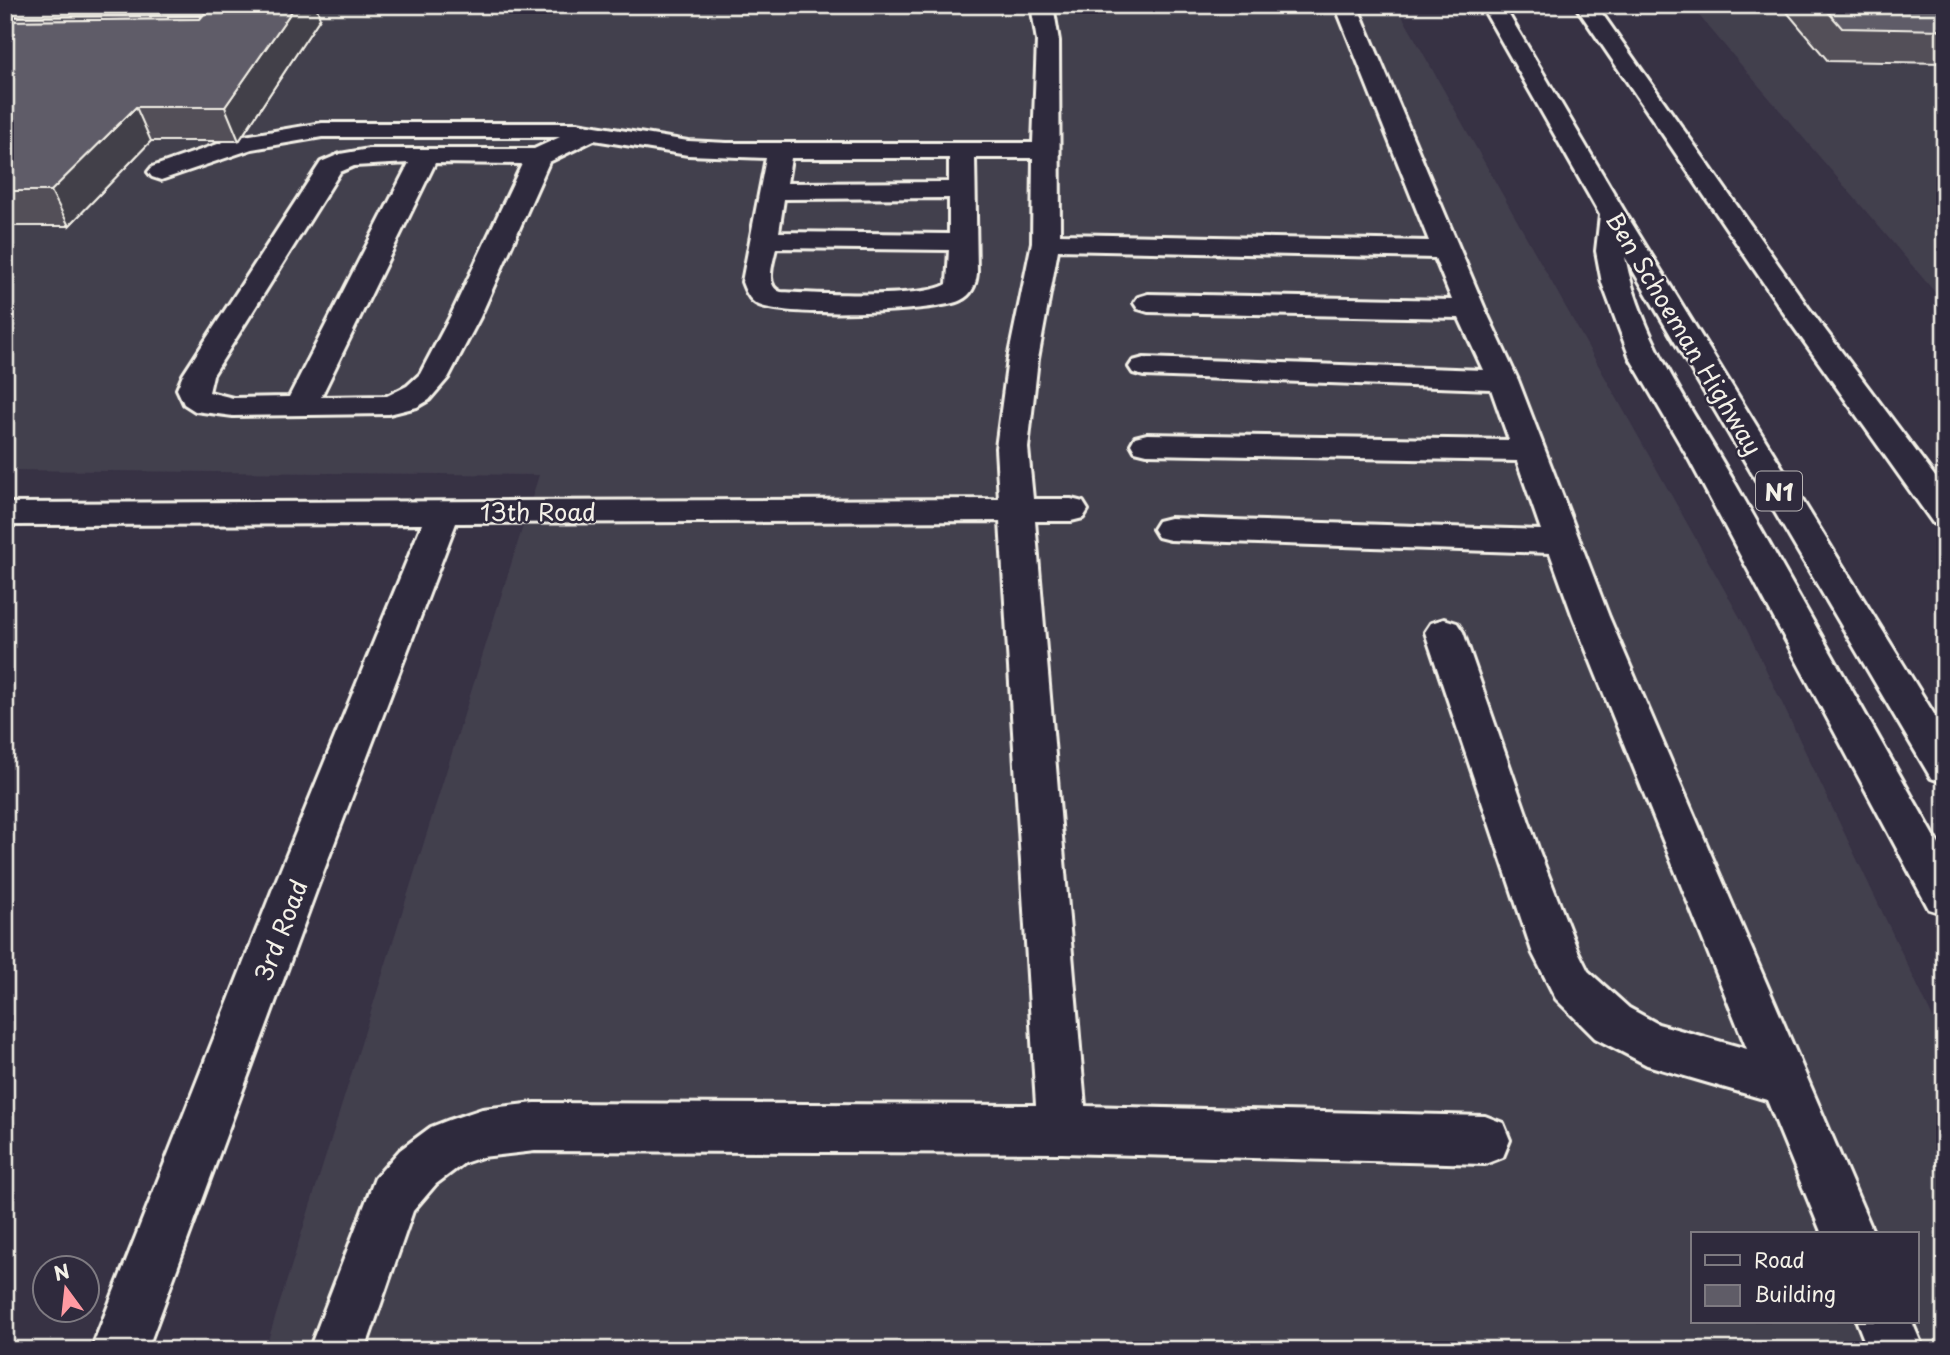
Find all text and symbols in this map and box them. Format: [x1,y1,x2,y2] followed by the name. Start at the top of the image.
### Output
[1598,205,1772,461] street label: Ben Schoeman Highway
[1756,471,1802,510] road number: N1
[480,493,596,529] street label: 13th Road
[244,874,316,986] street label: 3rd Road
[1691,1232,1918,1324] legend
[1754,1243,1805,1275] text: Road
[32,1254,102,1324] north arrow
[50,1256,72,1287] text: N
[1754,1277,1836,1309] text: Building

